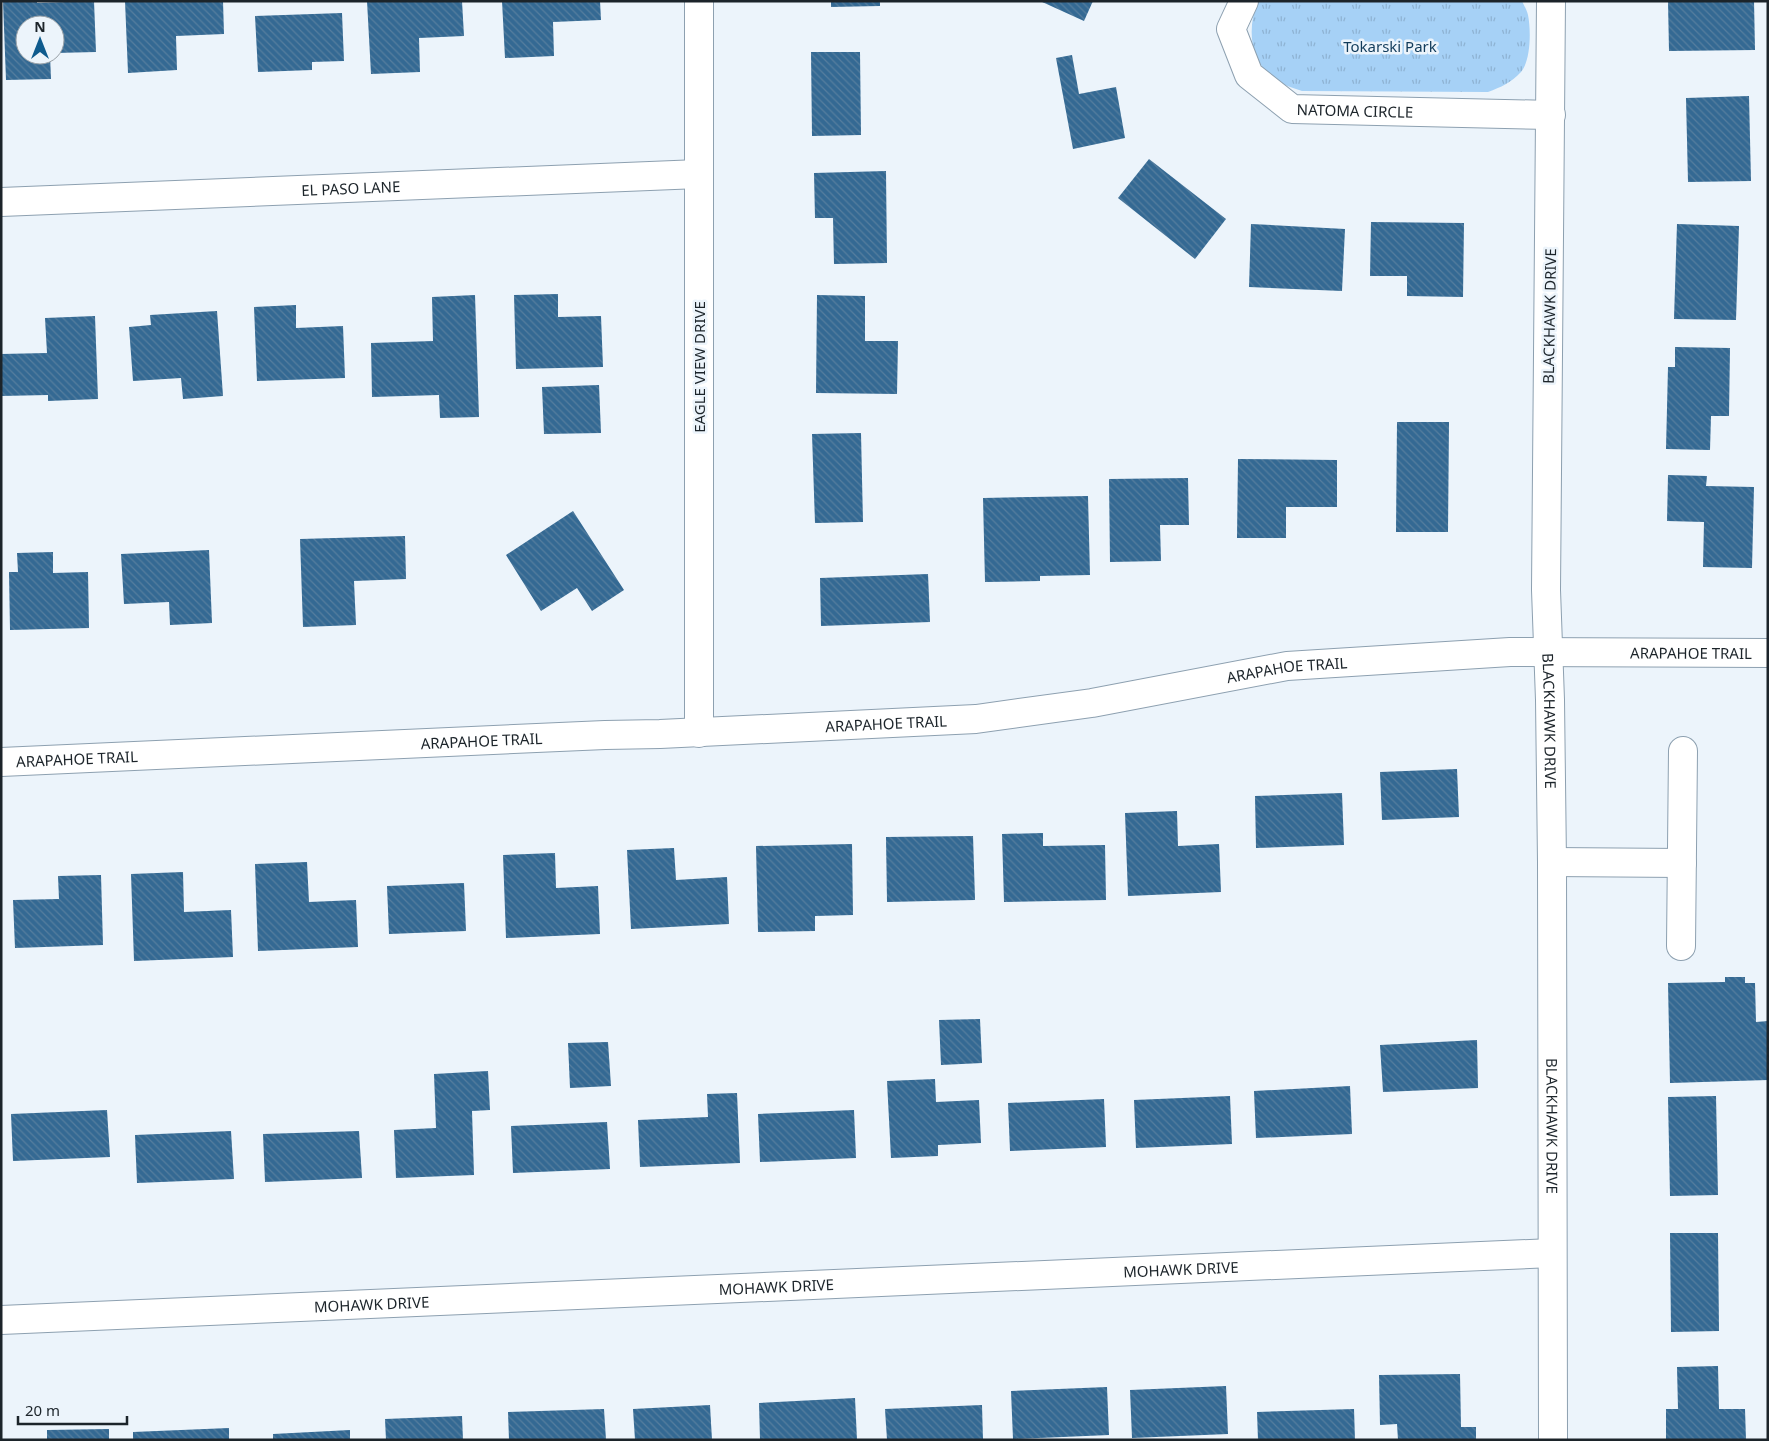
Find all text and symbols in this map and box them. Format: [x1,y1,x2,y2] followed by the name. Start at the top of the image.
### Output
[15,15,65,65] north arrow
[34,17,46,36] text: N
[1343,36,1437,56] park label: Tokarski Park
[1296,99,1413,122] street label: NATOMA CIRCLE
[301,176,401,200] street label: EL PASO LANE
[1538,248,1560,384] street label: BLACKHAWK DRIVE
[689,301,709,433] street label: EAGLE VIEW DRIVE
[1630,642,1752,663] street label: ARAPAHOE TRAIL
[1225,652,1348,687] street label: ARAPAHOE TRAIL
[1538,653,1561,789] street label: BLACKHAWK DRIVE
[825,710,948,736] street label: ARAPAHOE TRAIL
[420,728,543,753] street label: ARAPAHOE TRAIL
[16,746,138,771] street label: ARAPAHOE TRAIL
[1542,1058,1563,1194] street label: BLACKHAWK DRIVE
[1123,1257,1239,1282] street label: MOHAWK DRIVE
[718,1274,834,1299] street label: MOHAWK DRIVE
[314,1292,430,1316] street label: MOHAWK DRIVE
[18,1394,126,1426] scale bar
[25,1400,60,1420] text: 20 m

